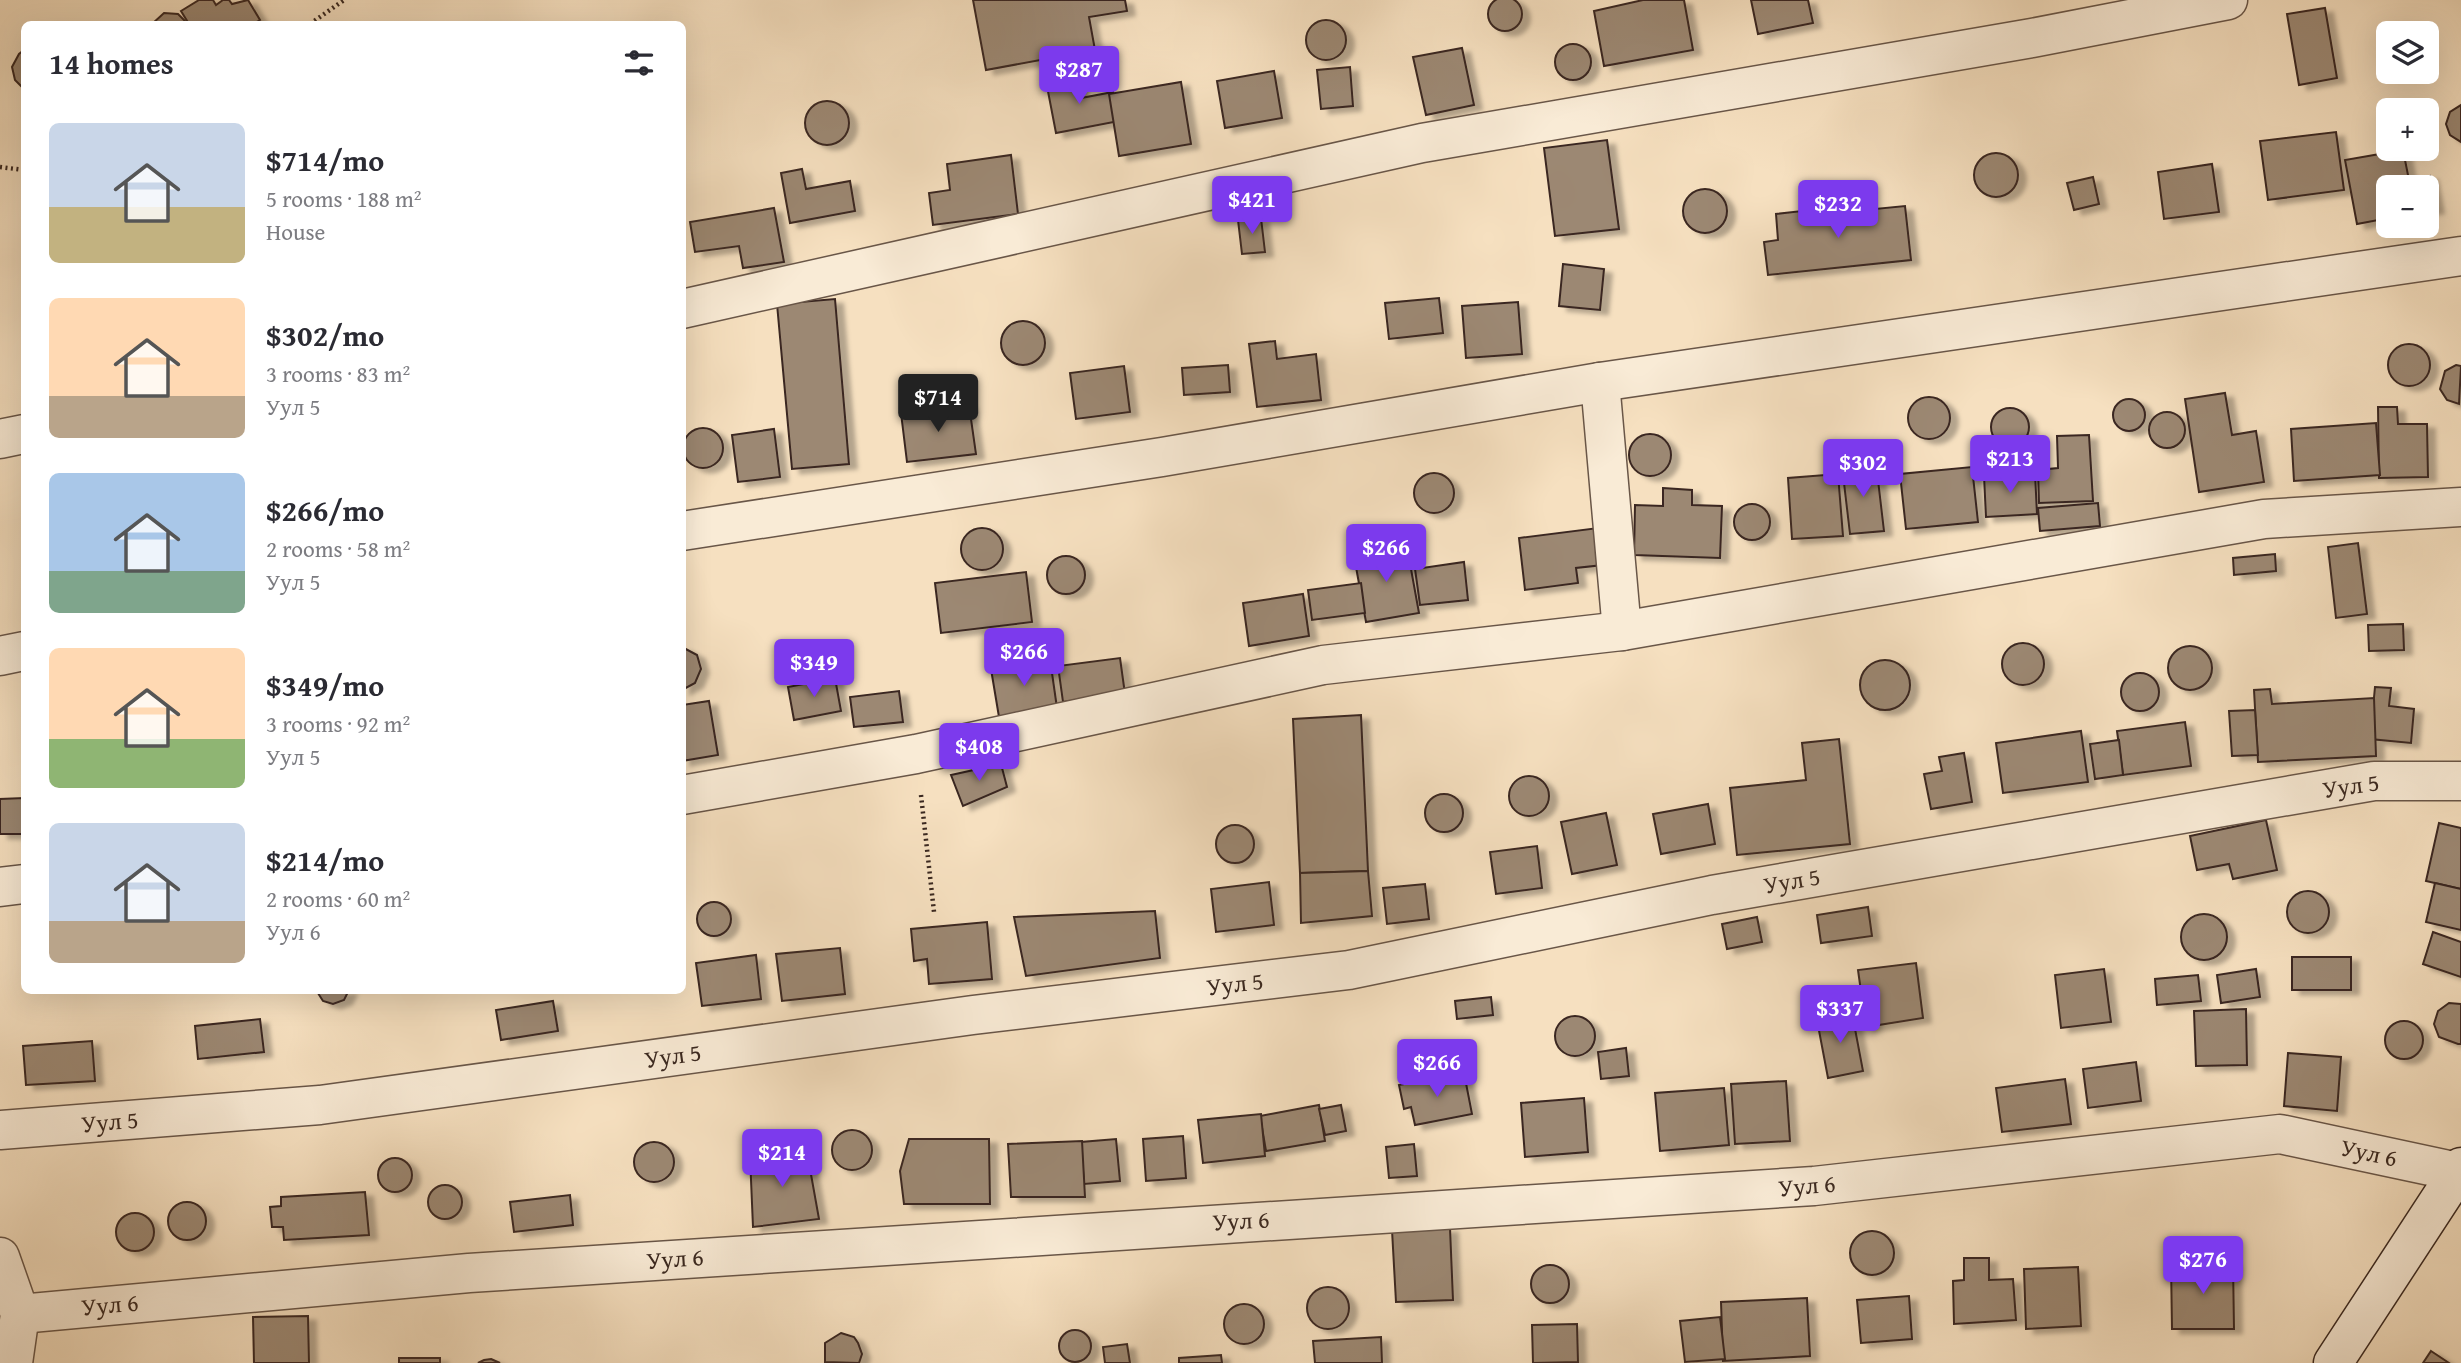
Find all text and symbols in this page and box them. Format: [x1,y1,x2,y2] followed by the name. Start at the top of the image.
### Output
[2376,21,2439,238] map controls
[2376,21,2439,84] button: layers
[49,41,174,85] text: 14 homes
[620,44,658,82] icon: filters
[1038,46,1120,106] pin: $287
[1055,52,1103,85] text: $287
[2376,98,2439,161] button: +
[266,138,384,182] text: $714/mo
[105,151,189,235] icon: home
[2376,175,2439,238] button: −
[1211,176,1293,236] pin: $421
[1797,180,1879,240] pin: $232
[266,182,421,215] text: 5 rooms · 188 m²
[1228,182,1276,215] text: $421
[1814,186,1862,219] text: $232
[266,215,325,248] text: House
[266,313,384,357] text: $302/mo
[105,326,189,410] icon: home
[266,357,410,390] text: 3 rooms · 83 m²
[897,374,979,434] pin: $714
[914,380,962,413] text: $714
[266,390,321,423] text: Уул 5
[1969,435,2051,495] pin: $213
[1822,440,1904,499] pin: $302
[1986,441,2034,474] text: $213
[1839,445,1887,478] text: $302
[266,488,384,532] text: $266/mo
[105,501,189,585] icon: home
[1345,524,1427,584] pin: $266
[1362,530,1410,563] text: $266
[266,532,410,565] text: 2 rooms · 58 m²
[266,565,321,598] text: Уул 5
[983,628,1065,688] pin: $266
[1000,634,1048,667] text: $266
[773,640,855,699] pin: $349
[790,645,838,678] text: $349
[266,663,384,707] text: $349/mo
[105,676,189,760] icon: home
[266,707,410,740] text: 3 rooms · 92 m²
[938,724,1020,783] pin: $408
[955,729,1003,762] text: $408
[266,740,321,773] text: Уул 5
[2320,764,2382,807] street label: Уул 5
[266,838,384,882] text: $214/mo
[105,851,189,935] icon: home
[1761,858,1823,903] street label: Уул 5
[266,882,410,915] text: 2 rooms · 60 m²
[266,915,321,948] text: Уул 6
[1205,963,1265,1004] street label: Уул 5
[1799,986,1881,1045] pin: $337
[1816,991,1864,1024] text: $337
[642,1034,704,1077] street label: Уул 5
[1396,1040,1478,1099] pin: $266
[1413,1045,1461,1078] text: $266
[80,1102,140,1141] street label: Уул 5
[2338,1129,2401,1176] street label: Уул 6
[741,1130,823,1189] pin: $214
[758,1135,806,1168] text: $214
[1777,1166,1837,1205] street label: Уул 6
[1212,1202,1270,1239] street label: Уул 6
[2162,1236,2244,1296] pin: $276
[645,1239,705,1278] street label: Уул 6
[2179,1242,2227,1275] text: $276
[80,1285,140,1324] street label: Уул 6

